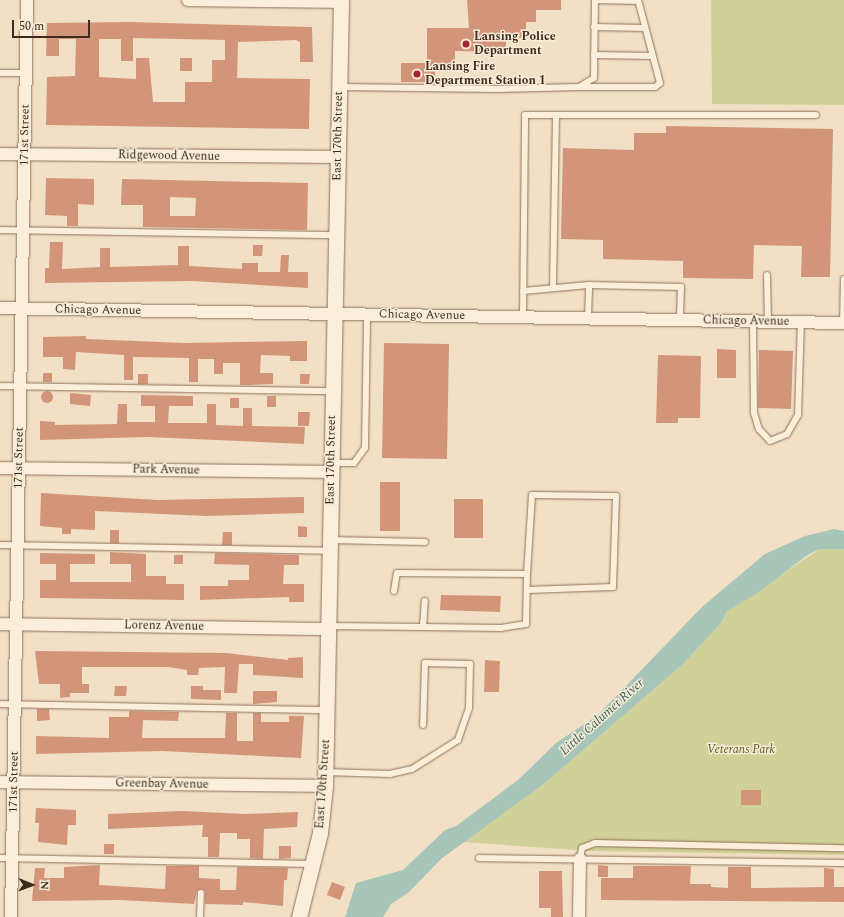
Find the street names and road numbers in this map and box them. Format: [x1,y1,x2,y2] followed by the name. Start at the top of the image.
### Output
[330,91,346,181] street label: East 170th Street
[17,104,33,166] street label: 171st Street
[118,148,220,164] street label: Ridgewood Avenue
[55,302,141,318] street label: Chicago Avenue
[379,307,465,323] street label: Chicago Avenue
[703,313,789,329] street label: Chicago Avenue
[323,415,339,505] street label: East 170th Street
[11,427,27,489] street label: 171st Street
[132,462,200,478] street label: Park Avenue
[124,618,204,634] street label: Lorenz Avenue
[313,739,333,829] street label: East 170th Street
[6,751,22,813] street label: 171st Street
[115,776,209,792] street label: Greenbay Avenue

